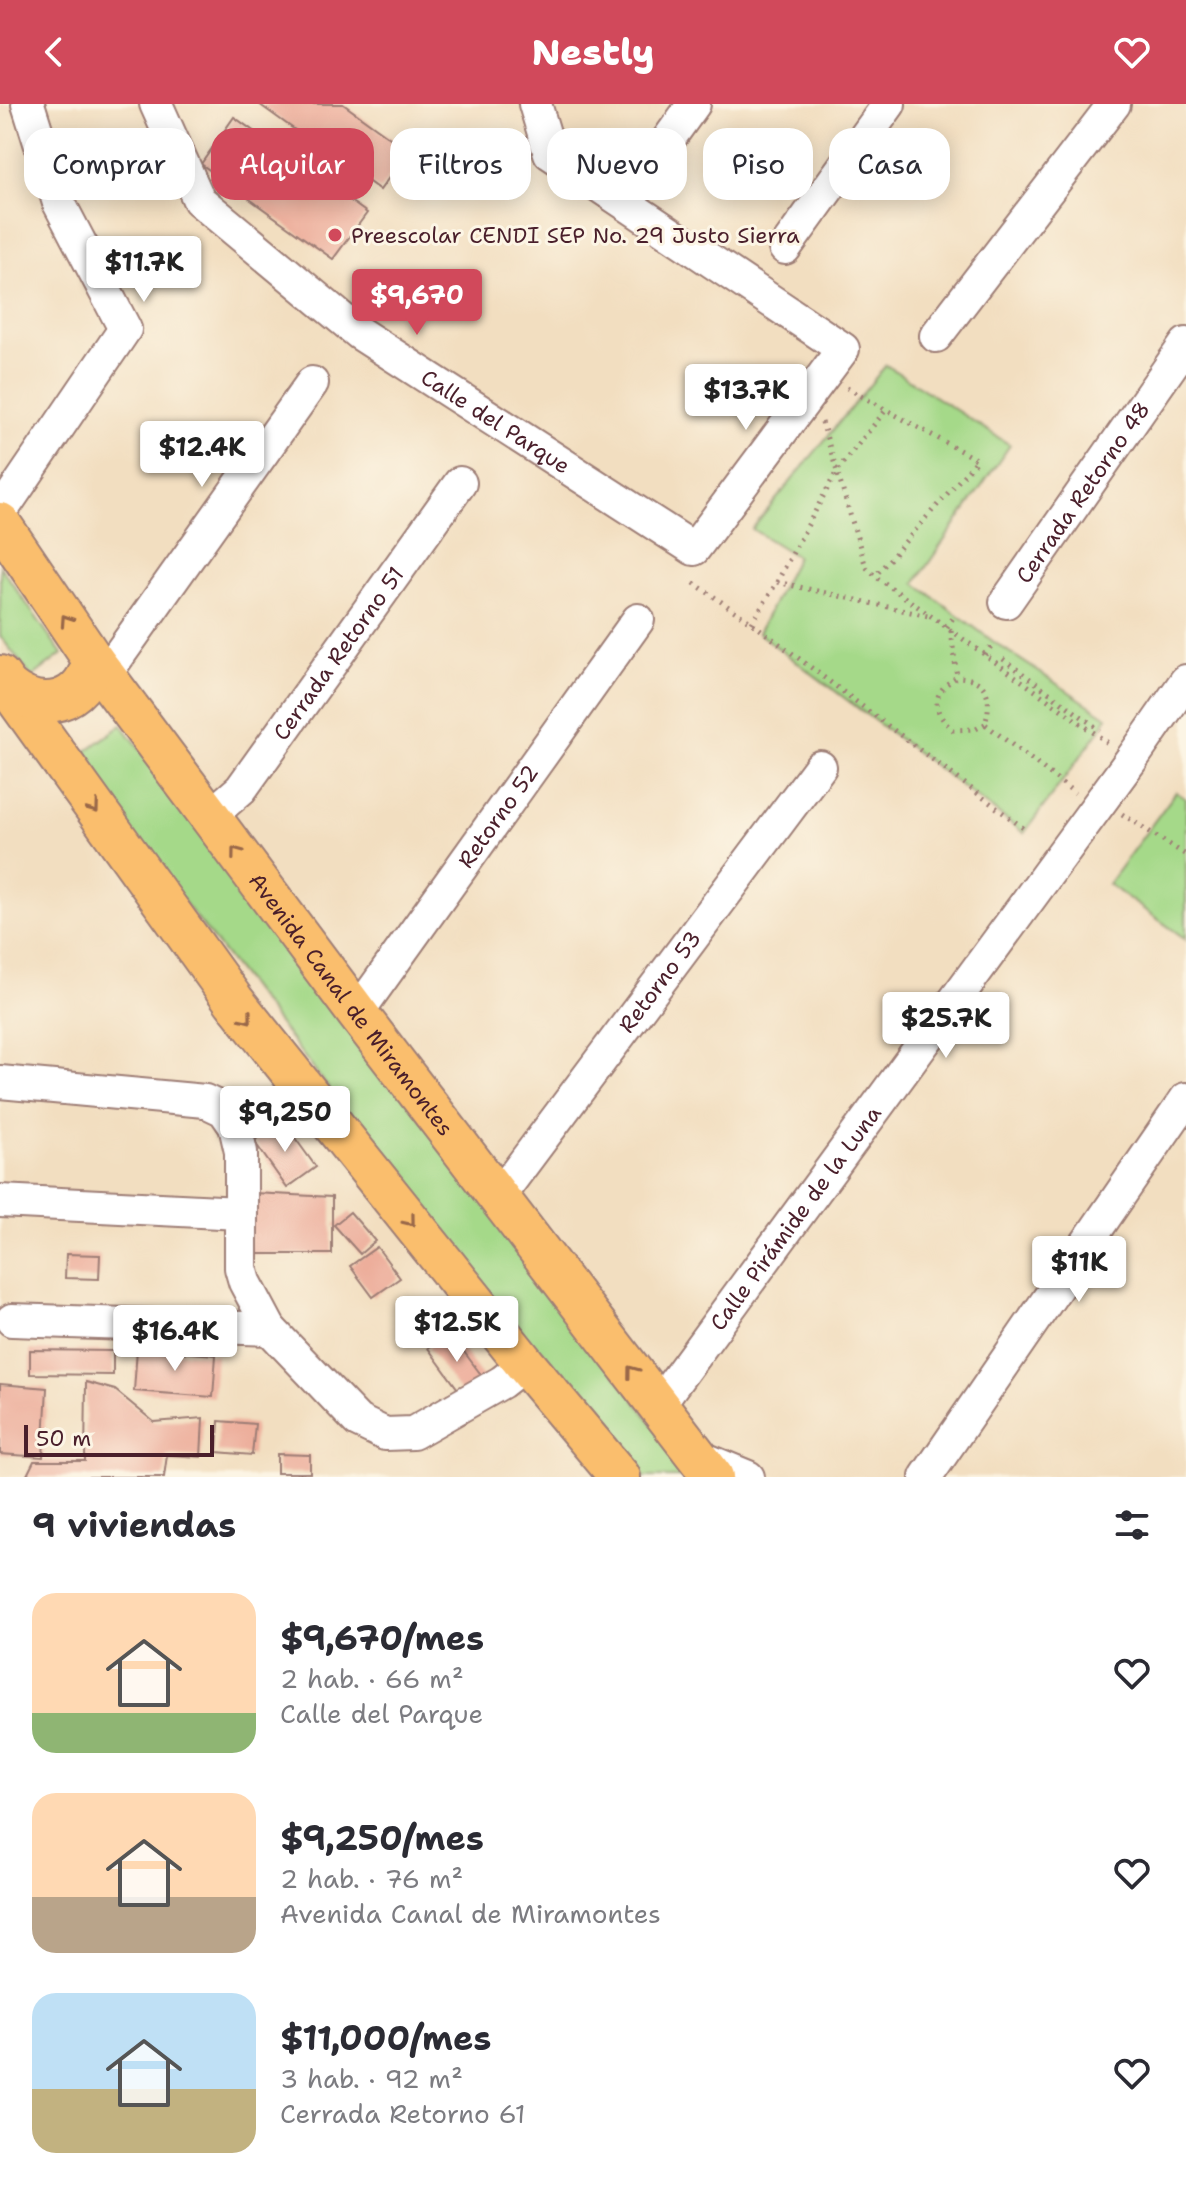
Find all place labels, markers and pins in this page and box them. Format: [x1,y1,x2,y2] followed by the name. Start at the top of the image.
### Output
[351,221,800,250] place label: Preescolar CENDI SEP No. 29 Justo Sierra
[326,226,344,244] marker: Preescolar CENDI SEP No. 29 Justo Sierra
[79,236,209,304] pin: $11.7K
[352,269,482,337] pin: $9,670
[681,364,811,432] pin: $13.7K
[137,421,267,489] pin: $12.4K
[881,992,1011,1060] pin: $25.7K
[220,1086,350,1154] pin: $9,250
[1032,1236,1126,1304] pin: $11K
[392,1296,522,1364] pin: $12.5K
[110,1305,240,1373] pin: $16.4K

